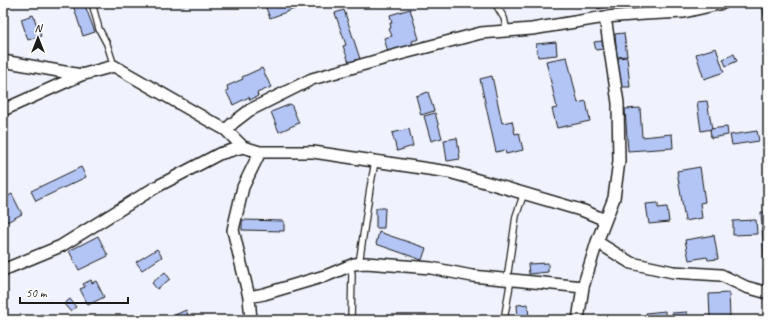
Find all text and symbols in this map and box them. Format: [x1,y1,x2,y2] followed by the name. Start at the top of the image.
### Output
[18,18,58,58] north arrow
[35,21,44,35] text: N
[20,279,128,305] scale bar
[26,285,48,301] text: 50 m

